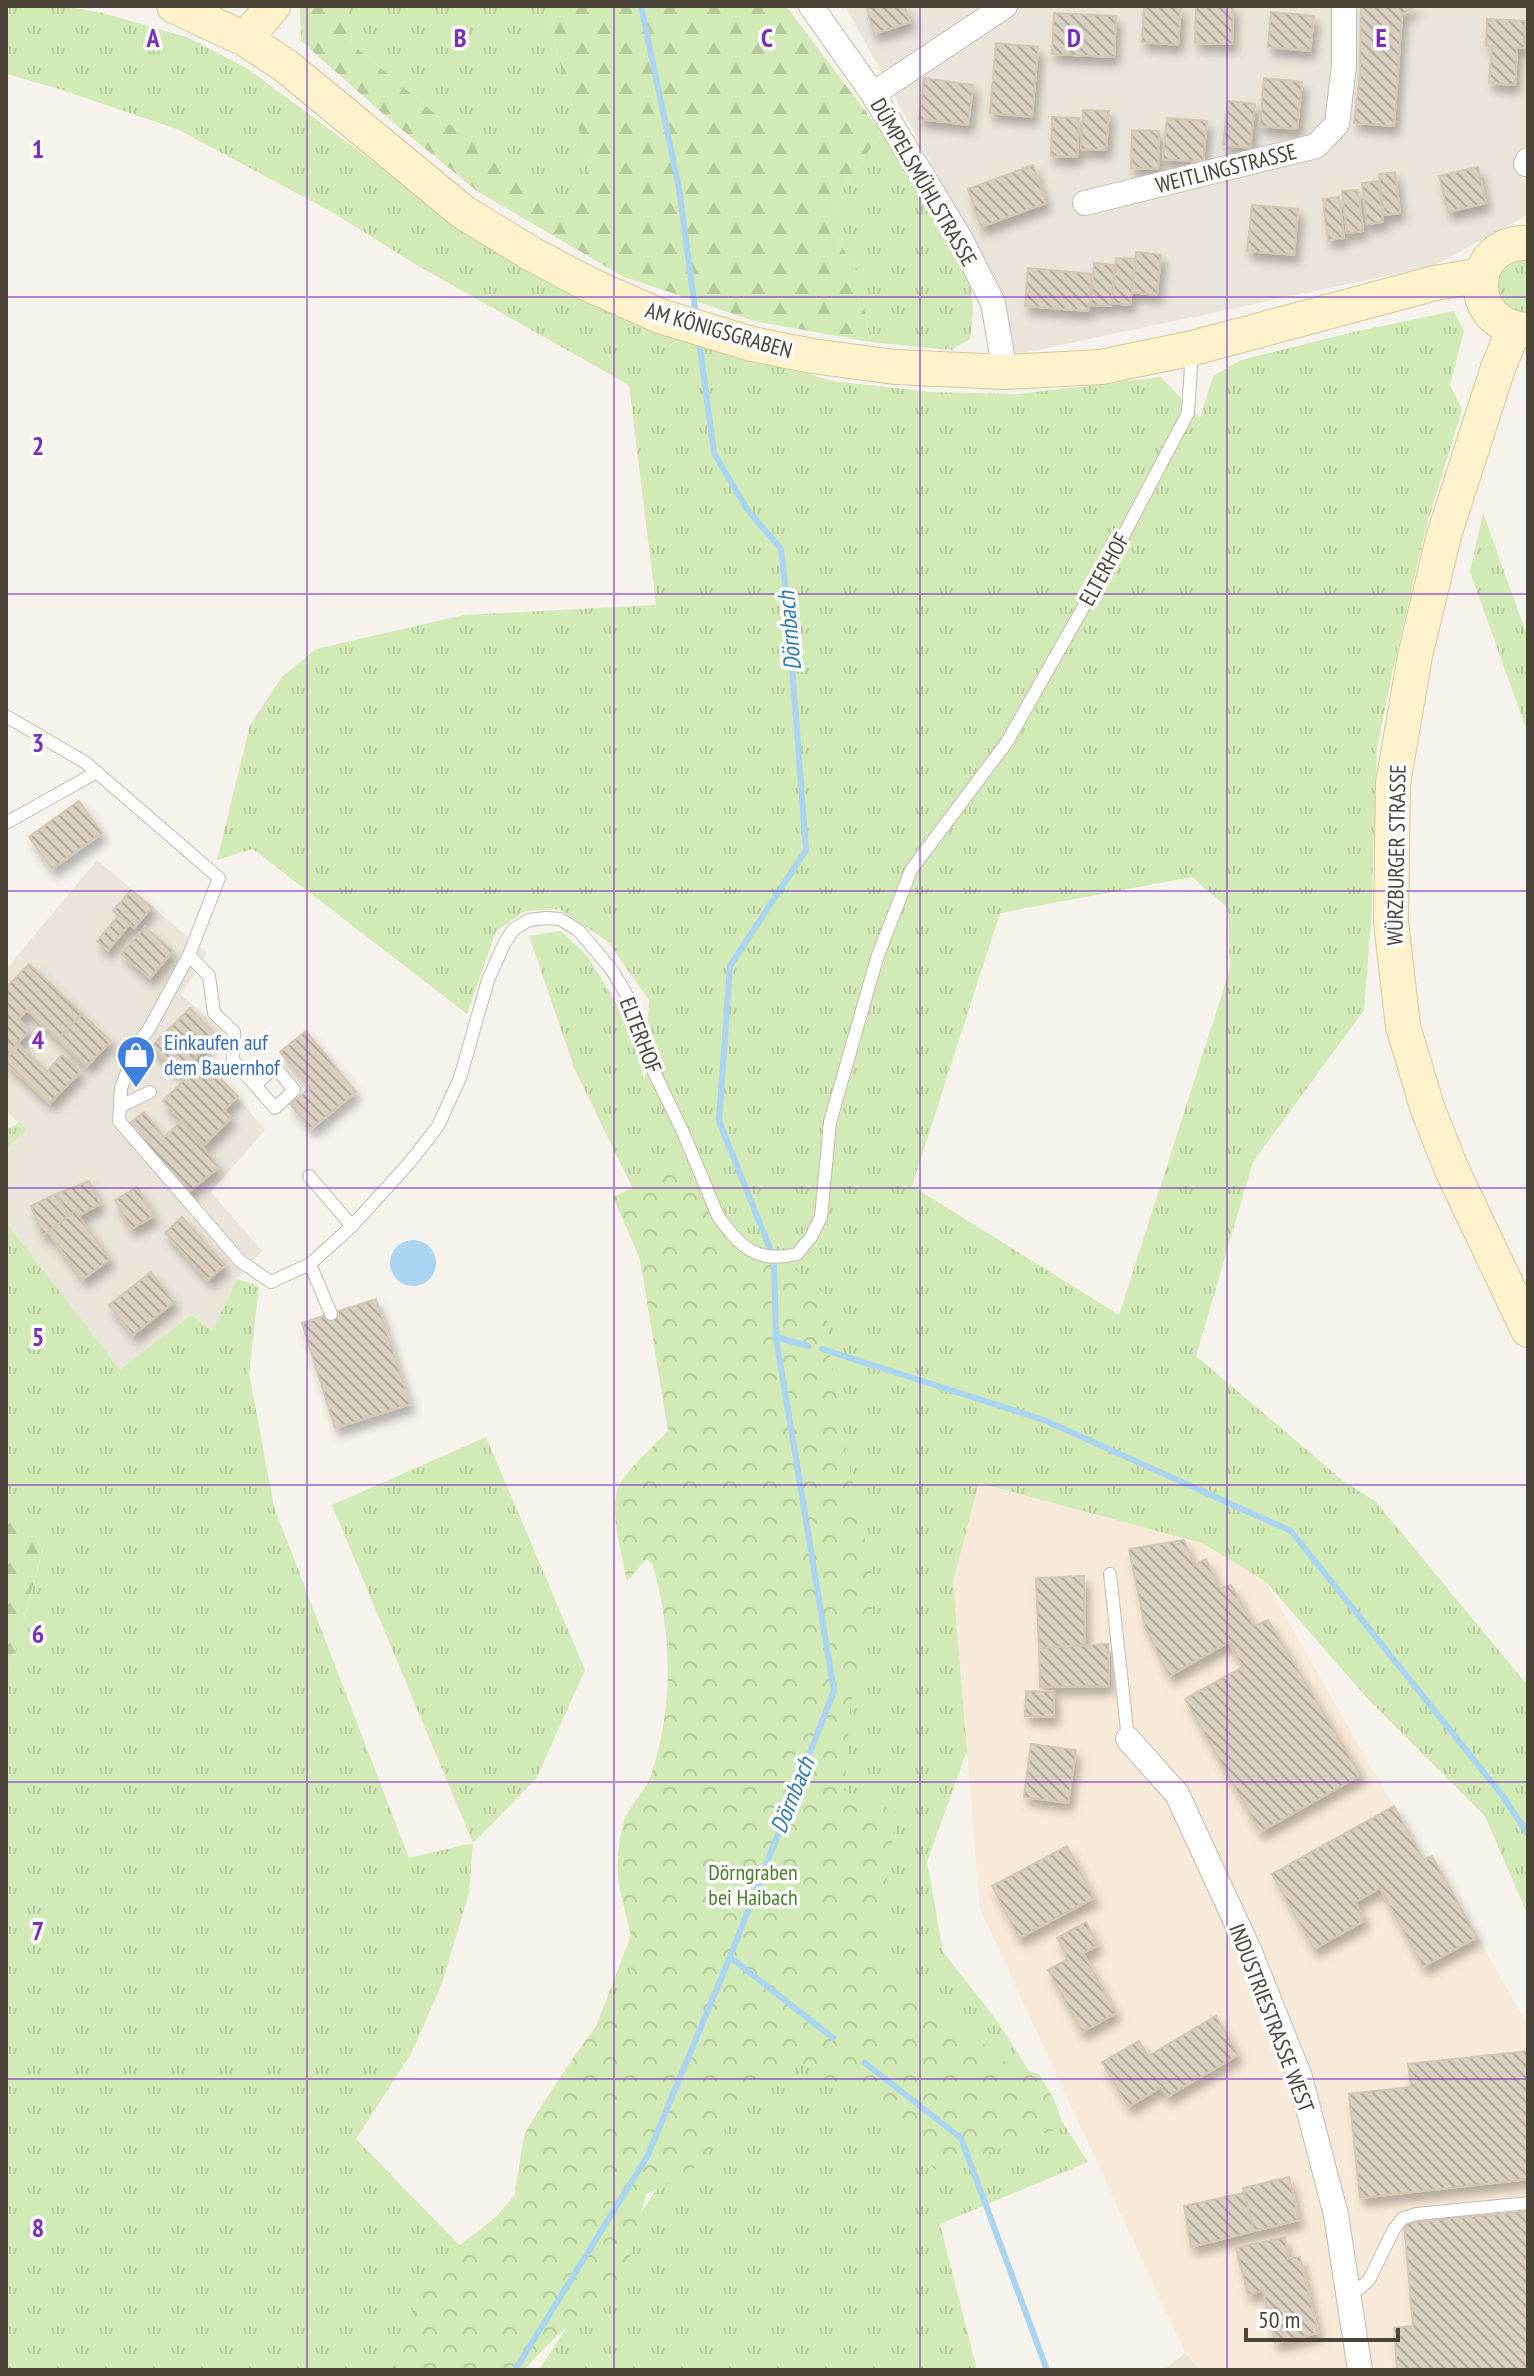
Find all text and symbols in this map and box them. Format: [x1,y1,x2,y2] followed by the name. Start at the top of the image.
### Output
[145,21,160,54] text: A
[454,21,467,54] text: B
[761,21,773,54] text: C
[1067,21,1081,54] text: D
[1375,21,1387,54] text: E
[865,93,983,271] street label: DÜMPELSMÜHLSTRASSE
[32,132,44,165] text: 1
[1153,137,1299,199] street label: WEITLINGSTRASSE
[642,296,796,364] street label: AM KÖNIGSGRABEN
[32,429,44,462] text: 2
[1073,528,1135,610] street label: ELTERHOF
[770,589,808,672] water label: Dörnbach
[32,726,44,759] text: 3
[1380,764,1412,946] street label: WÜRZBURGER STRASSE
[614,993,668,1077] street label: ELTERHOF
[32,1023,45,1056] text: 4
[164,1028,281,1081] place label: Einkaufen auf dem Bauernhof
[115,1034,157,1089] shop icon: Einkaufen auf dem Bauernhof
[32,1320,44,1353] text: 5
[32,1617,44,1650] text: 6
[763,1751,822,1838] water label: Dörnbach
[708,1858,798,1911] park label: Dörngraben bei Haibach
[32,1914,44,1947] text: 7
[1223,1920,1321,2117] street label: INDUSTRIESTRASSE WEST
[32,2211,44,2244] text: 8
[1246,2292,1398,2342] scale bar
[1258,2304,1300,2335] text: 50 m

